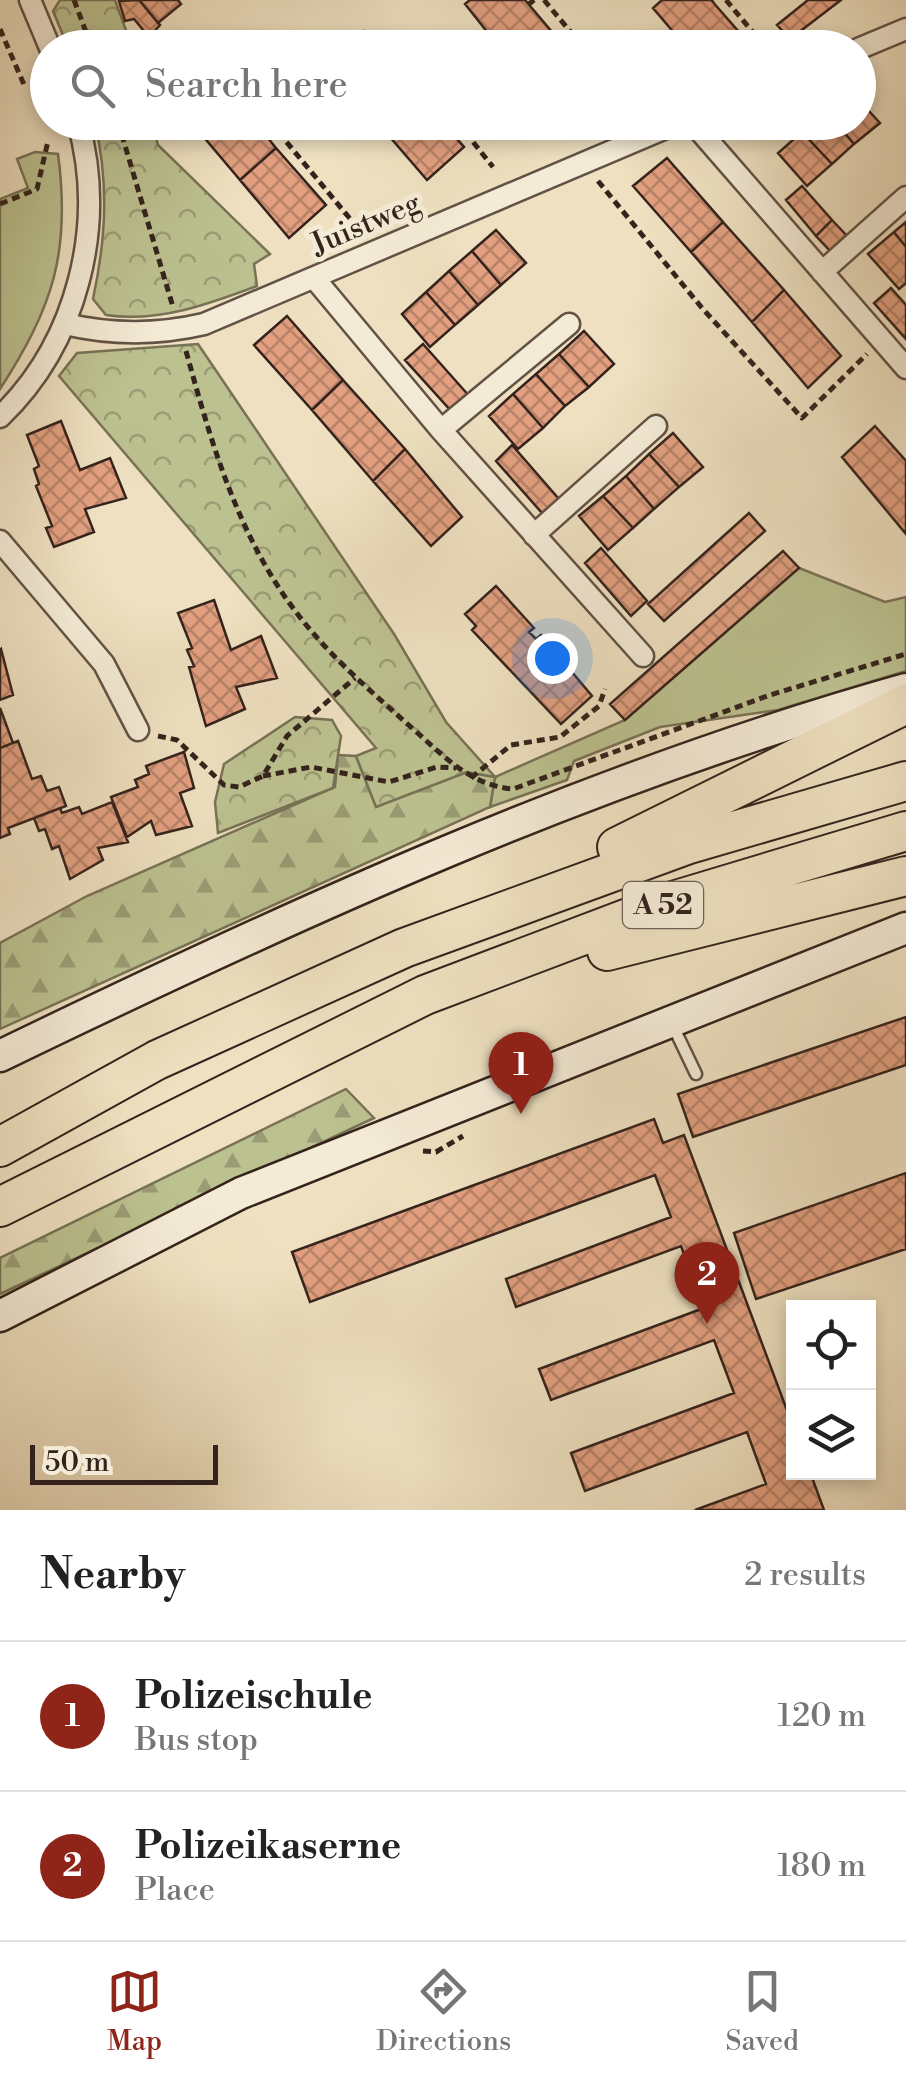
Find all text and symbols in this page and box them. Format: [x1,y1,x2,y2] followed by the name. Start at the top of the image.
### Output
[30,30,876,140] search box
[65,58,120,113] icon: search
[145,62,348,109] text: Search here
[305,184,427,264] street label: Juistweg
[527,633,578,684] your location
[623,882,703,928] road number: A 52
[488,1032,554,1114] pin: 1
[674,1242,740,1324] pin: 2
[786,1300,876,1480] map controls
[786,1300,876,1390] button: locate
[786,1390,876,1480] button: layers
[30,1440,218,1484] scale bar
[45,1445,109,1480] text: 50 m
[40,1549,185,1602] text: Nearby
[744,1555,866,1595] text: 2 results
[135,1673,372,1720] text: Polizeischule
[65,1696,80,1736] text: 1
[777,1696,866,1736] text: 120 m
[135,1720,258,1760] text: Bus stop
[135,1823,401,1870] text: Polizeikaserne
[62,1846,83,1886] text: 2
[777,1846,866,1886] text: 180 m
[135,1870,215,1910] text: Place
[107,1964,162,2059] tab: Map
[376,1964,511,2059] tab: Directions
[725,1964,799,2059] tab: Saved

